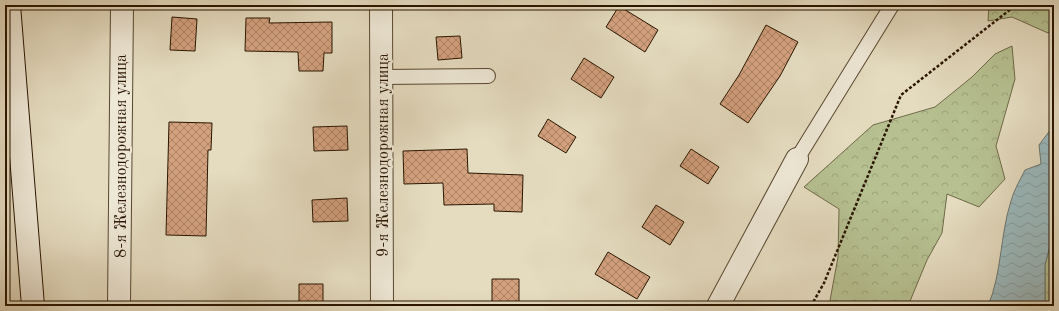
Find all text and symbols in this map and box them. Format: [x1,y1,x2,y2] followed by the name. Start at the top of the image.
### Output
[376,53,392,257] street label: 9-я Железнодорожная улица
[114,54,130,258] street label: 8-я Железнодорожная улица

